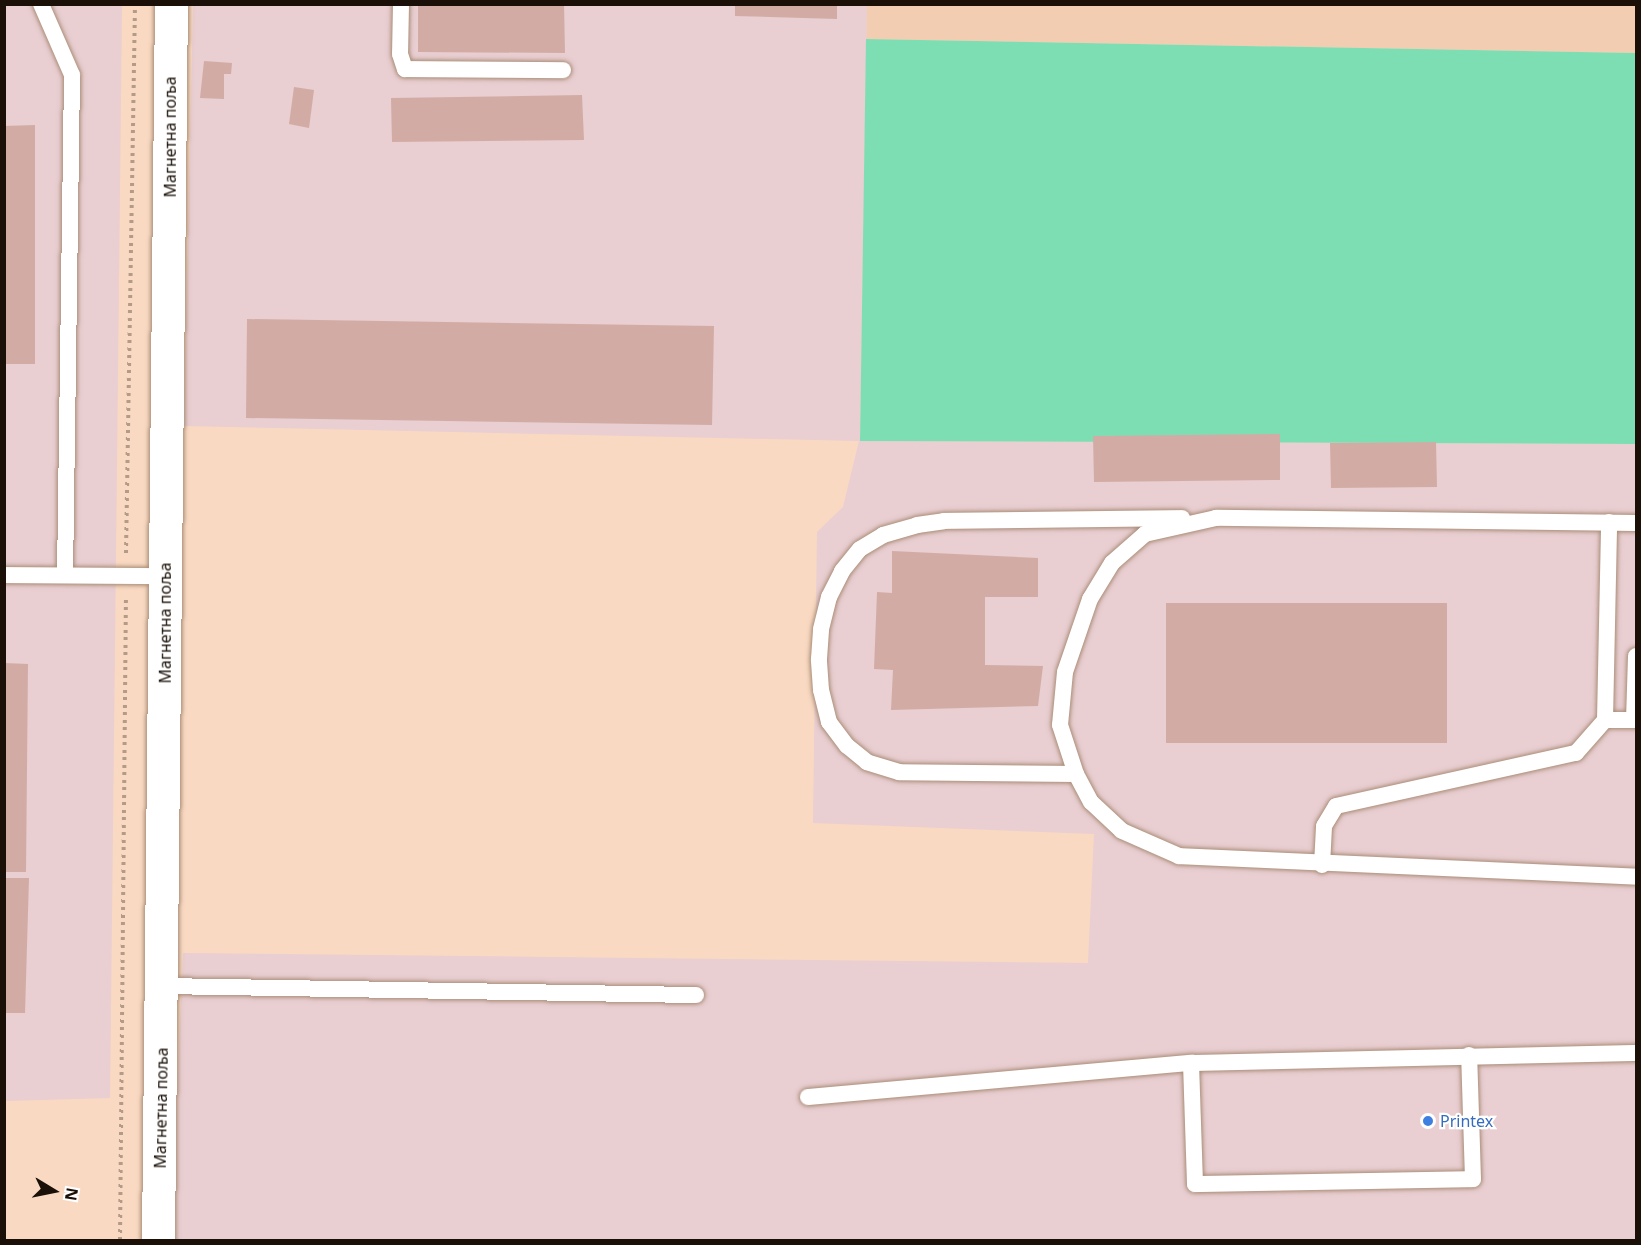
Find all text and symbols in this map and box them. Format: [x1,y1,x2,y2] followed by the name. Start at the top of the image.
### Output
[160,76,180,198] street label: Магнетна поља
[155,562,175,684] street label: Магнетна поља
[150,1047,172,1169] street label: Магнетна поља
[1440,1111,1493,1131] place label: Printex
[1421,1114,1435,1128] marker: Printex
[24,1161,84,1221] north arrow
[60,1186,84,1202] text: N

